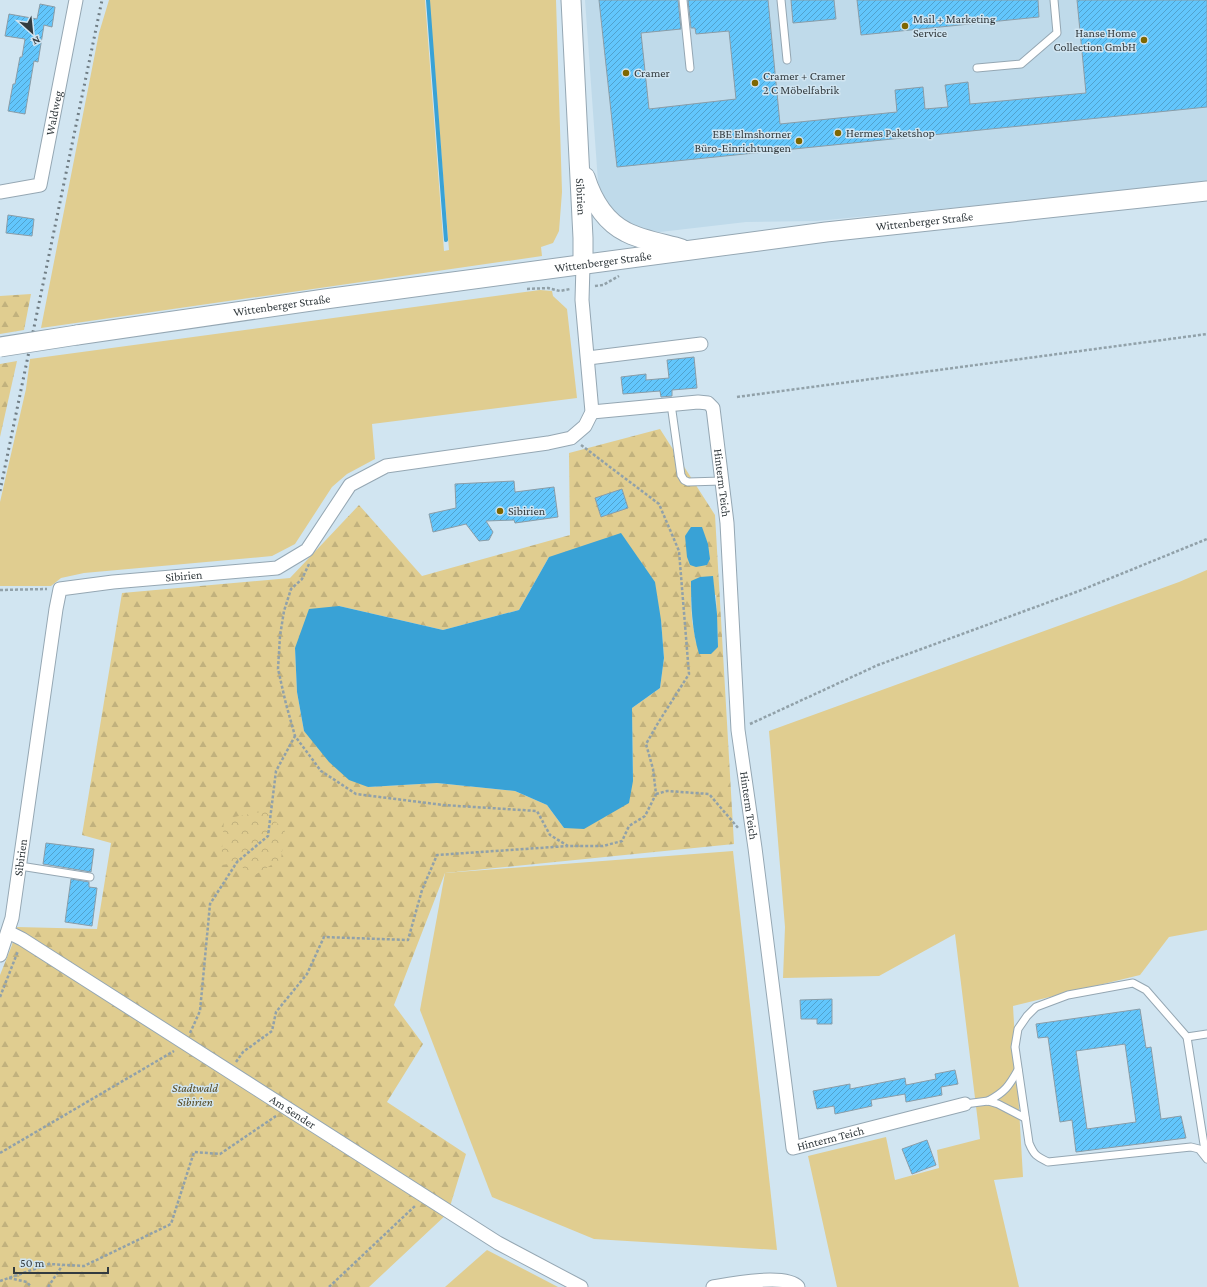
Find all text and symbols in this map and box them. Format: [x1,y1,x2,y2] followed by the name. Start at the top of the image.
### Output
[12,12,52,52] north arrow
[913,12,996,40] place label: Mail + Marketing Service
[900,21,910,31] marker: Mail + Marketing Service
[1053,26,1136,54] place label: Hanse Home Collection GmbH
[30,34,43,48] text: N
[1139,35,1149,45] marker: Hanse Home Collection GmbH
[634,66,671,80] place label: Cramer
[621,68,631,78] marker: Cramer
[763,69,846,97] place label: Cramer + Cramer 2 C Möbelfabrik
[750,78,760,88] marker: Cramer + Cramer 2 C Möbelfabrik
[43,89,65,137] street label: Waldweg
[846,126,935,140] place label: Hermes Paketshop
[694,127,792,155] place label: EBE Elmshorner Büro-Einrichtungen
[833,128,843,138] marker: Hermes Paketshop
[794,136,804,146] marker: EBE Elmshorner Büro-Einrichtungen
[573,178,589,216] street label: Sibirien
[875,209,974,234] street label: Wittenberger Straße
[554,248,652,275] street label: Wittenberger Straße
[232,291,331,319] street label: Wittenberger Straße
[711,448,733,518] street label: Hinterm Teich
[508,504,546,518] place label: Sibirien
[495,506,505,516] marker: Sibirien
[165,567,204,585] street label: Sibirien
[737,771,761,841] street label: Hinterm Teich
[11,838,30,877] street label: Sibirien
[172,1081,218,1109] park label: Stadtwald Sibirien
[267,1092,319,1132] street label: Am Sender
[795,1123,866,1154] street label: Hinterm Teich
[14,1249,108,1275] scale bar
[20,1256,45,1270] text: 50 m

